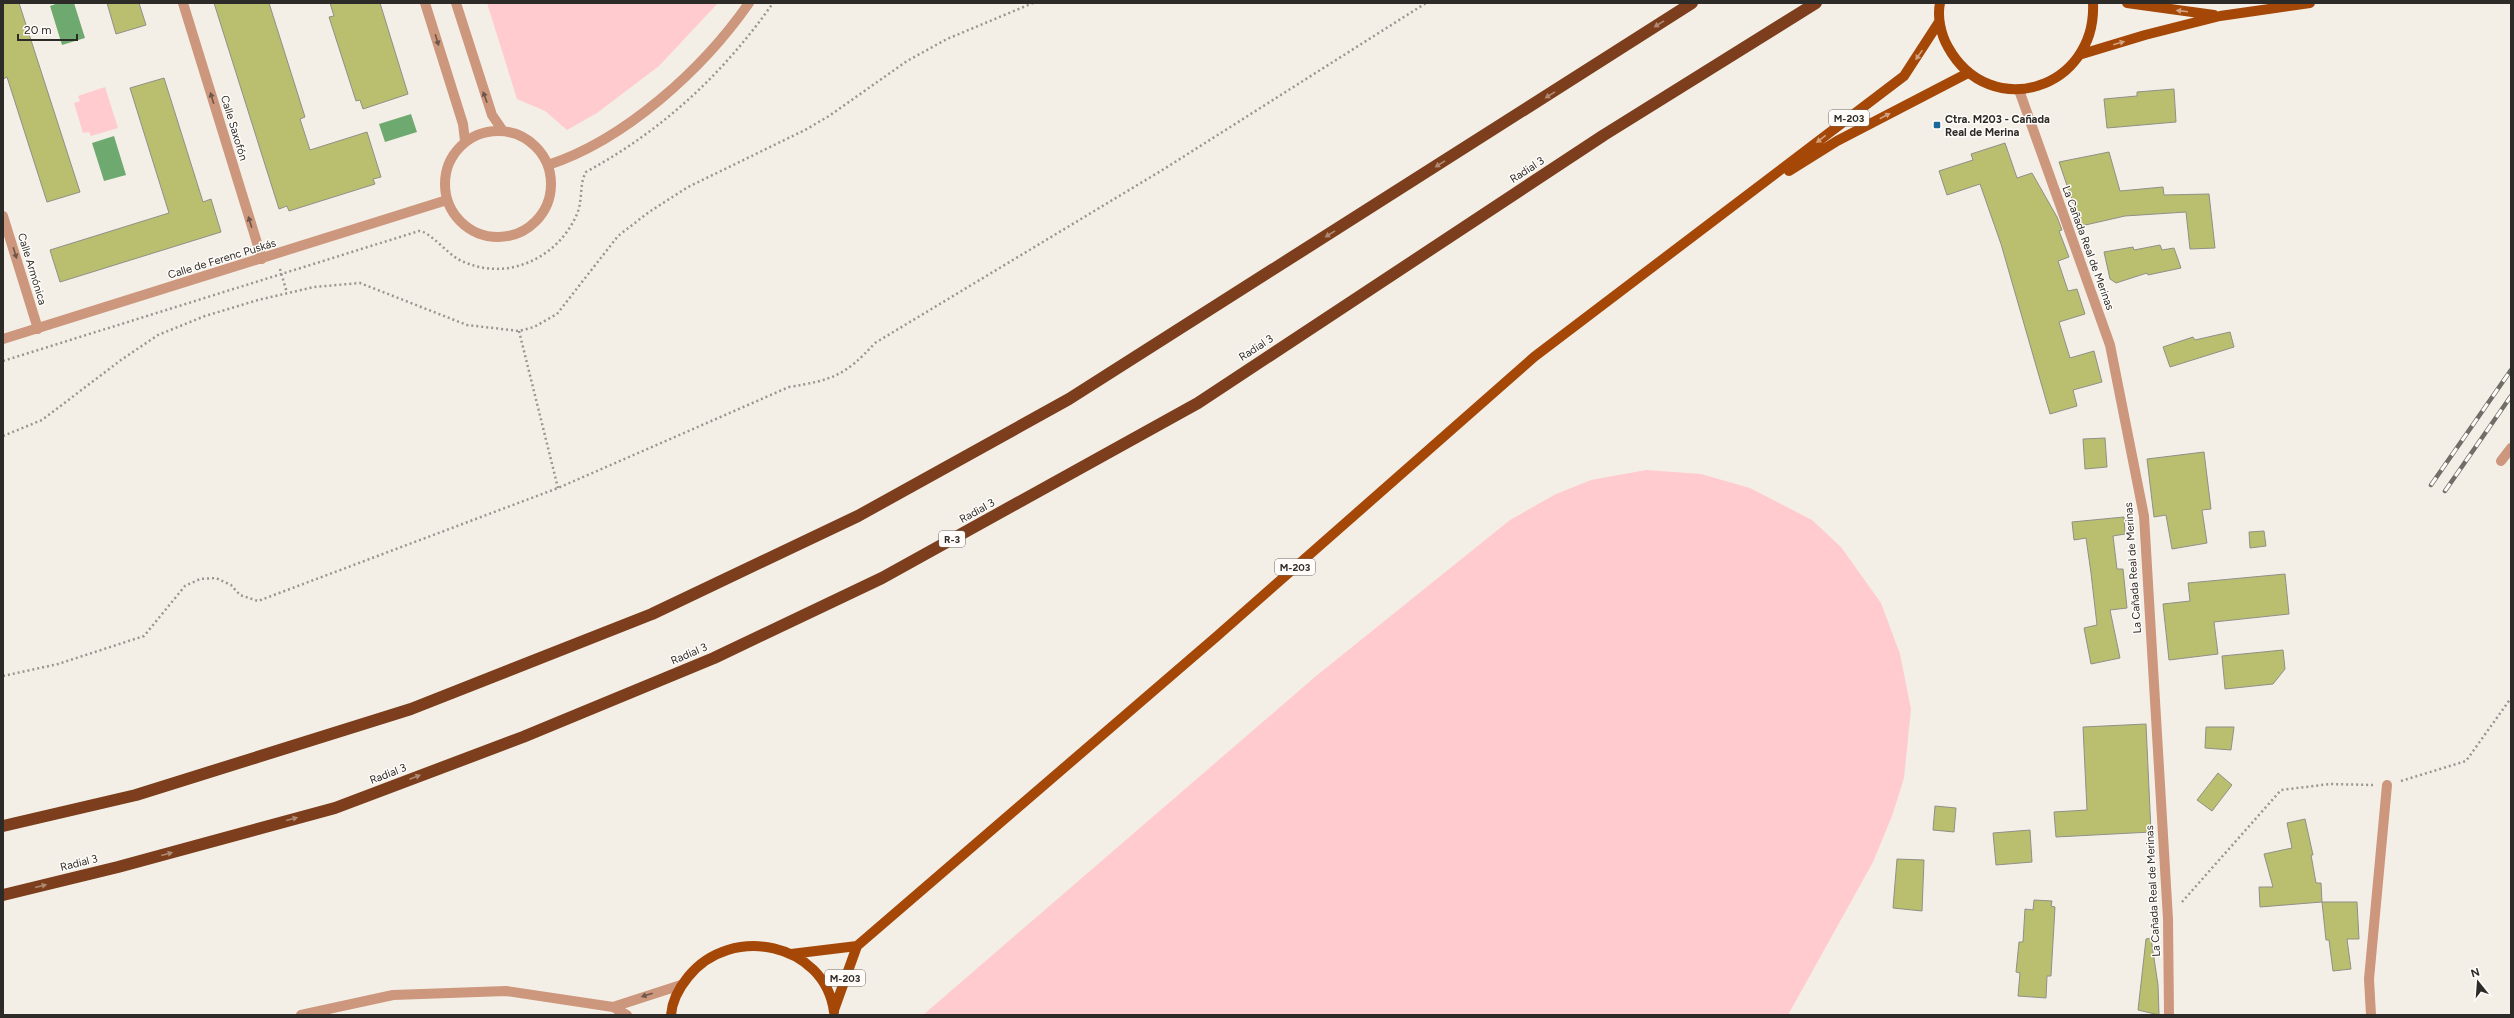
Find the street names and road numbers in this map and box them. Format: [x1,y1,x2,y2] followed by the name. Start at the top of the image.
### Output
[218,94,250,162] street label: Calle Saxofón
[1829,110,1869,126] road number: M-203
[1507,154,1547,186] street label: Radial 3
[2059,184,2117,312] street label: La Cañada Real de Merinas
[15,232,49,306] street label: Calle Armónica
[166,236,278,282] street label: Calle de Ferenc Puskás
[1236,332,1276,364] street label: Radial 3
[957,496,997,526] street label: Radial 3
[2122,502,2144,634] street label: La Cañada Real de Merinas
[939,531,965,547] road number: R-3
[1275,559,1315,575] road number: M-203
[669,641,709,667] street label: Radial 3
[368,761,408,787] street label: Radial 3
[2143,825,2163,957] street label: La Cañada Real de Merinas
[59,852,99,874] street label: Radial 3
[825,970,865,986] road number: M-203

